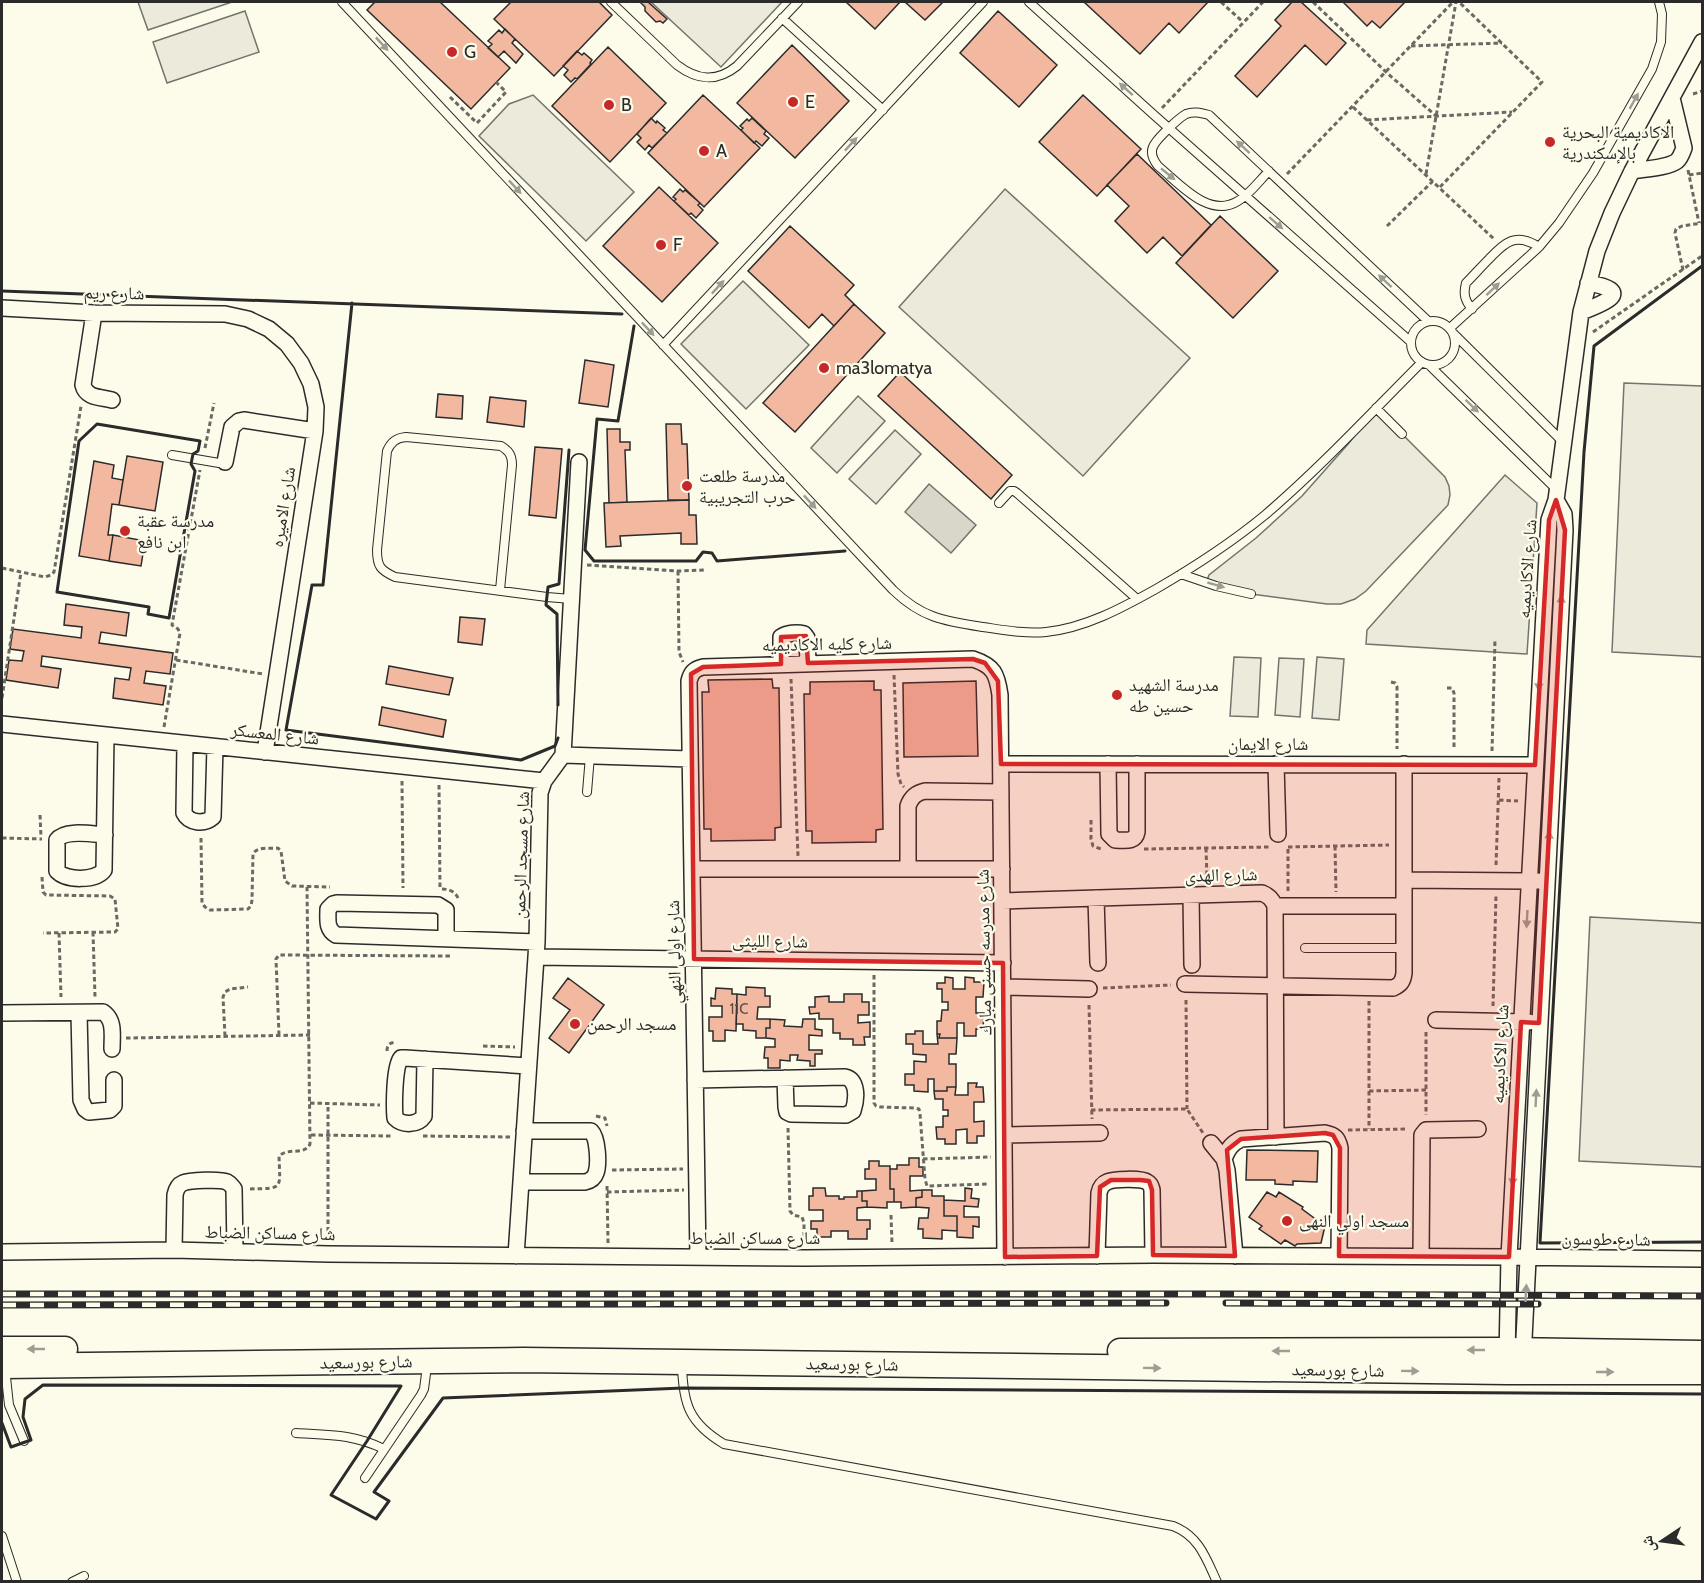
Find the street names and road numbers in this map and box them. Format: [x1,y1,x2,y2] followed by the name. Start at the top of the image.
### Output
[83,281,145,306] street label: شارع ريم
[266,465,300,549] street label: شارع الاميره
[1513,519,1541,619] street label: شارع الاكاديميه
[762,632,892,656] street label: شارع كليه الاكاديميه
[229,718,320,750] street label: شارع المعسكر
[1228,733,1308,755] street label: شارع الايمان
[508,791,534,919] street label: شارع مسجد الرحمن
[1184,863,1258,887] street label: شارع الهدى
[972,869,996,1035] street label: شارع مدرسه حسنى مبارك
[662,900,689,1004] street label: شارع اولى النهي
[732,929,808,953] street label: شارع الليثى
[1486,1004,1514,1104] street label: شارع الاكاديميه
[204,1221,336,1245] street label: شارع مساكن الضباط
[690,1227,820,1249] street label: شارع مساكن الضباط
[1561,1227,1651,1251] street label: شارع طوسون
[319,1350,413,1374] street label: شارع بورسعيد
[805,1352,899,1376] street label: شارع بورسعيد
[1291,1358,1385,1382] street label: شارع بورسعيد

